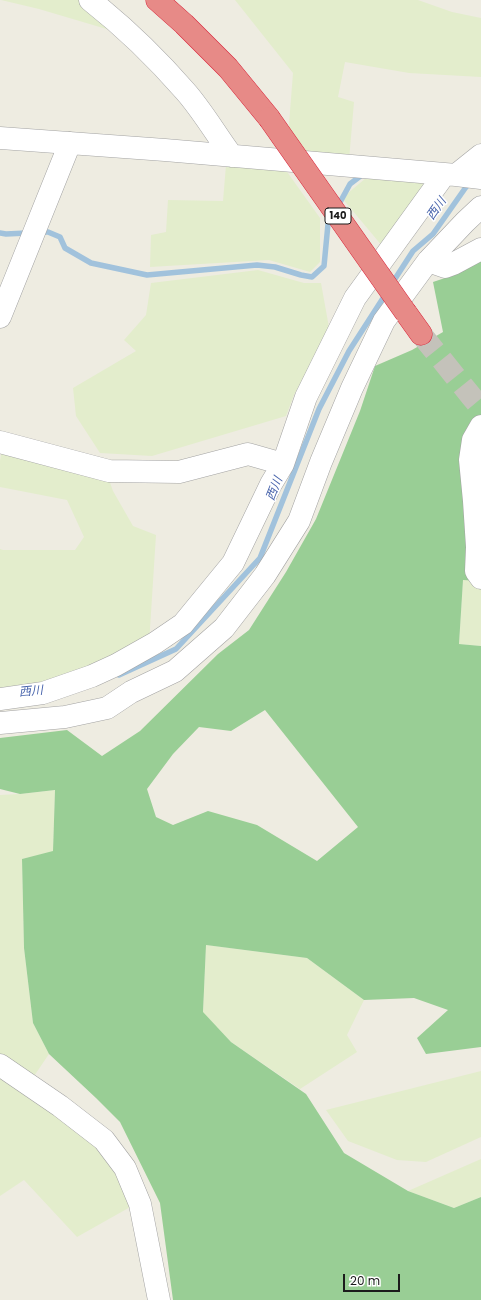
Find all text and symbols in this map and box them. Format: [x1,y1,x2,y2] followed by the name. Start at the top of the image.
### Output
[424,195,450,223] water label: 西川
[325,208,351,224] road number: 140
[264,475,286,503] water label: 西川
[18,684,44,700] water label: 西川
[345,1266,402,1292] scale bar
[350,1272,380,1289] text: 20 m

